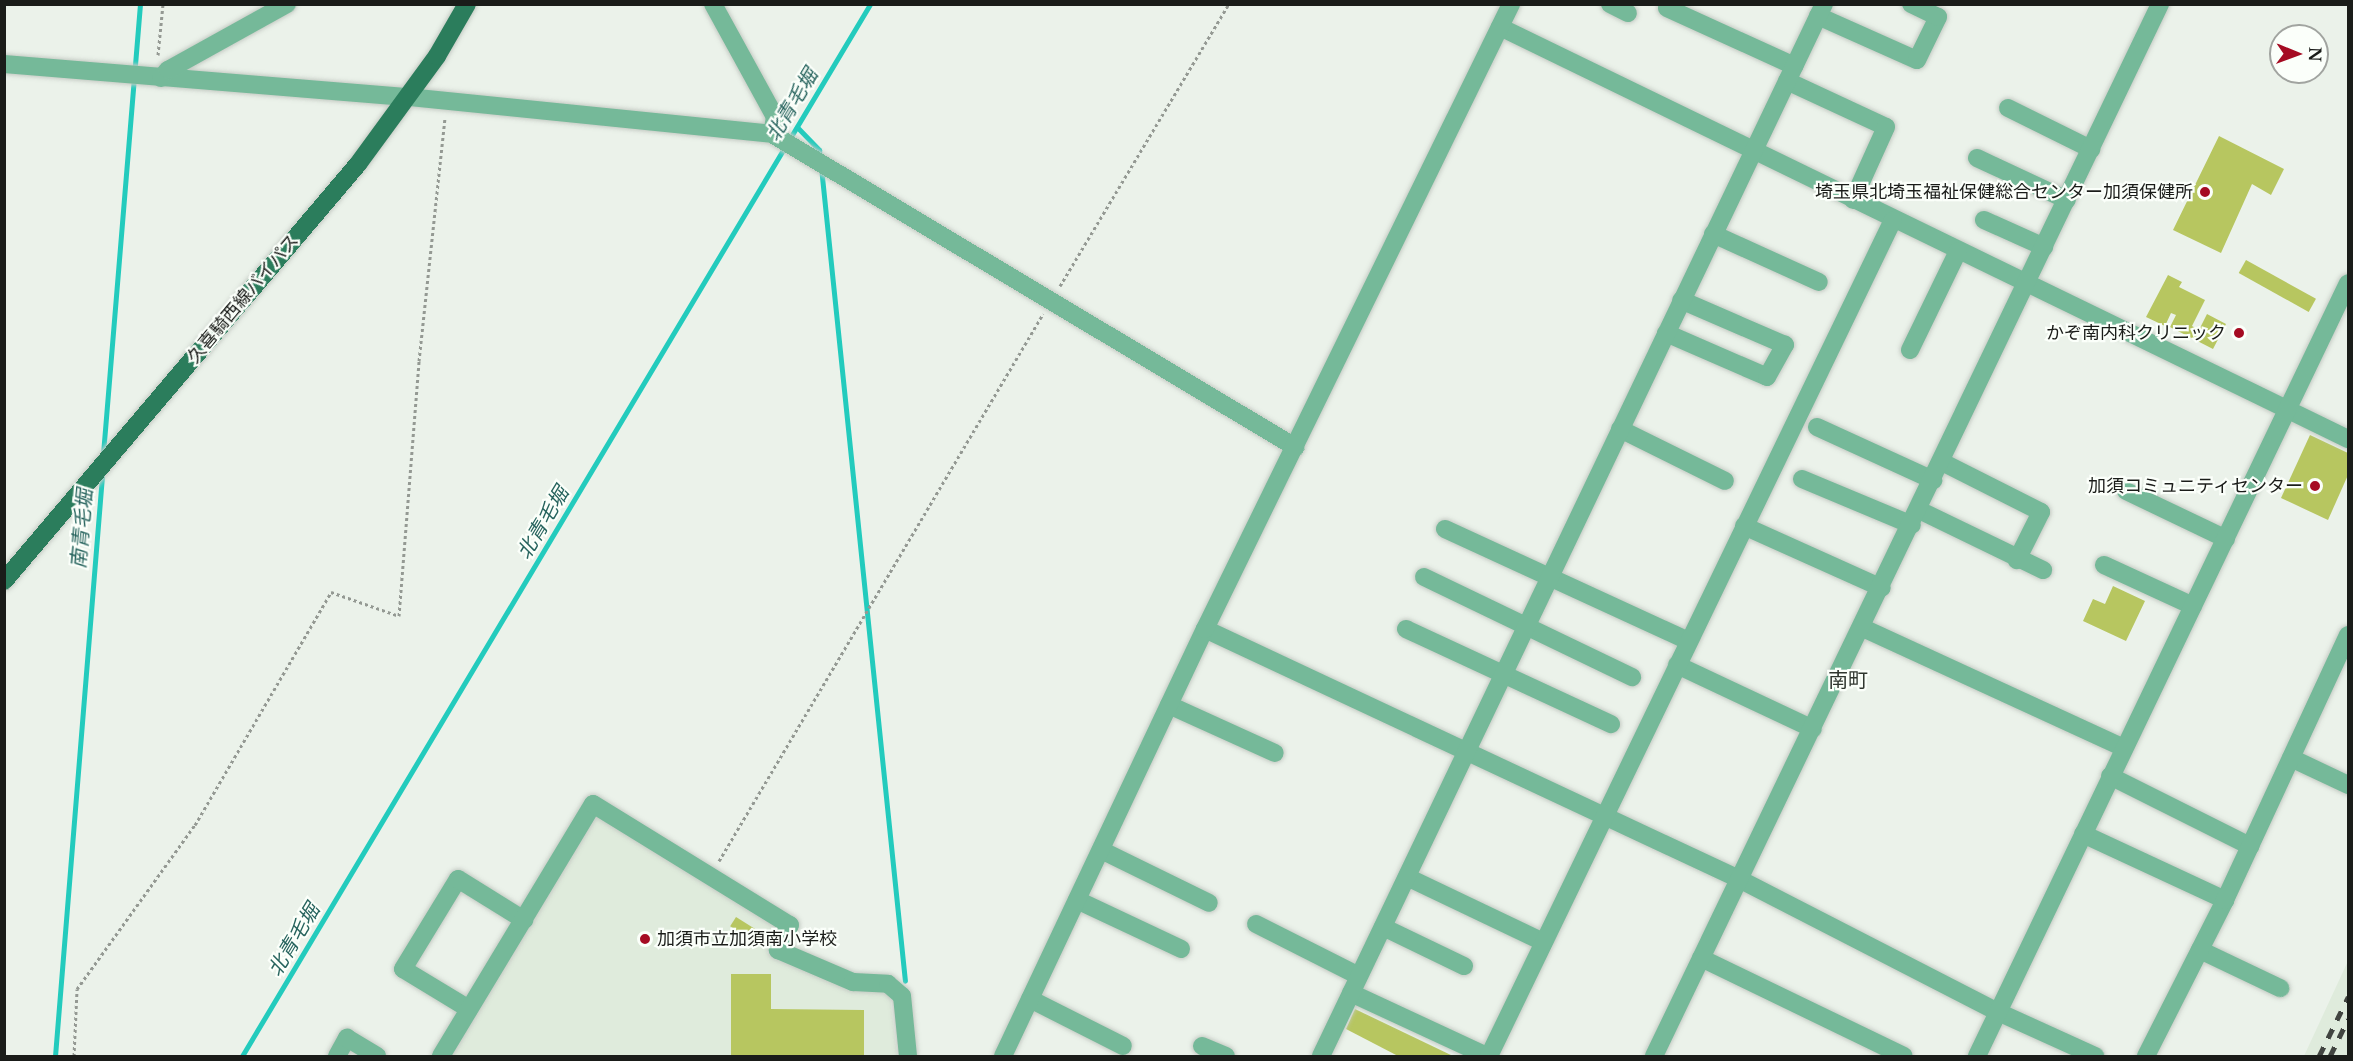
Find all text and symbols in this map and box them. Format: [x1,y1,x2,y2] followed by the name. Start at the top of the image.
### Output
[2269,24,2329,84] north arrow
[2305,47,2325,62] text: N
[761,65,823,145] water label: 北青毛堀
[1815,181,2193,203] place label: 埼玉県北埼玉福祉保健総合センター加須保健所
[2198,185,2212,199] marker: 埼玉県北埼玉福祉保健総合センター加須保健所
[183,230,303,368] street label: 久喜騎西線バイパス
[2046,322,2226,344] place label: かぞ南内科クリニック
[2230,324,2248,342] marker: かぞ南内科クリニック
[2087,475,2303,497] place label: 加須コミュニティセンター
[2308,479,2322,493] marker: 加須コミュニティセンター
[512,483,574,563] water label: 北青毛堀
[67,488,97,570] water label: 南青毛堀
[1828,668,1868,692] district label: 南町
[263,900,325,980] water label: 北青毛堀
[657,928,837,950] place label: 加須市立加須南小学校
[638,932,652,946] marker: 加須市立加須南小学校

